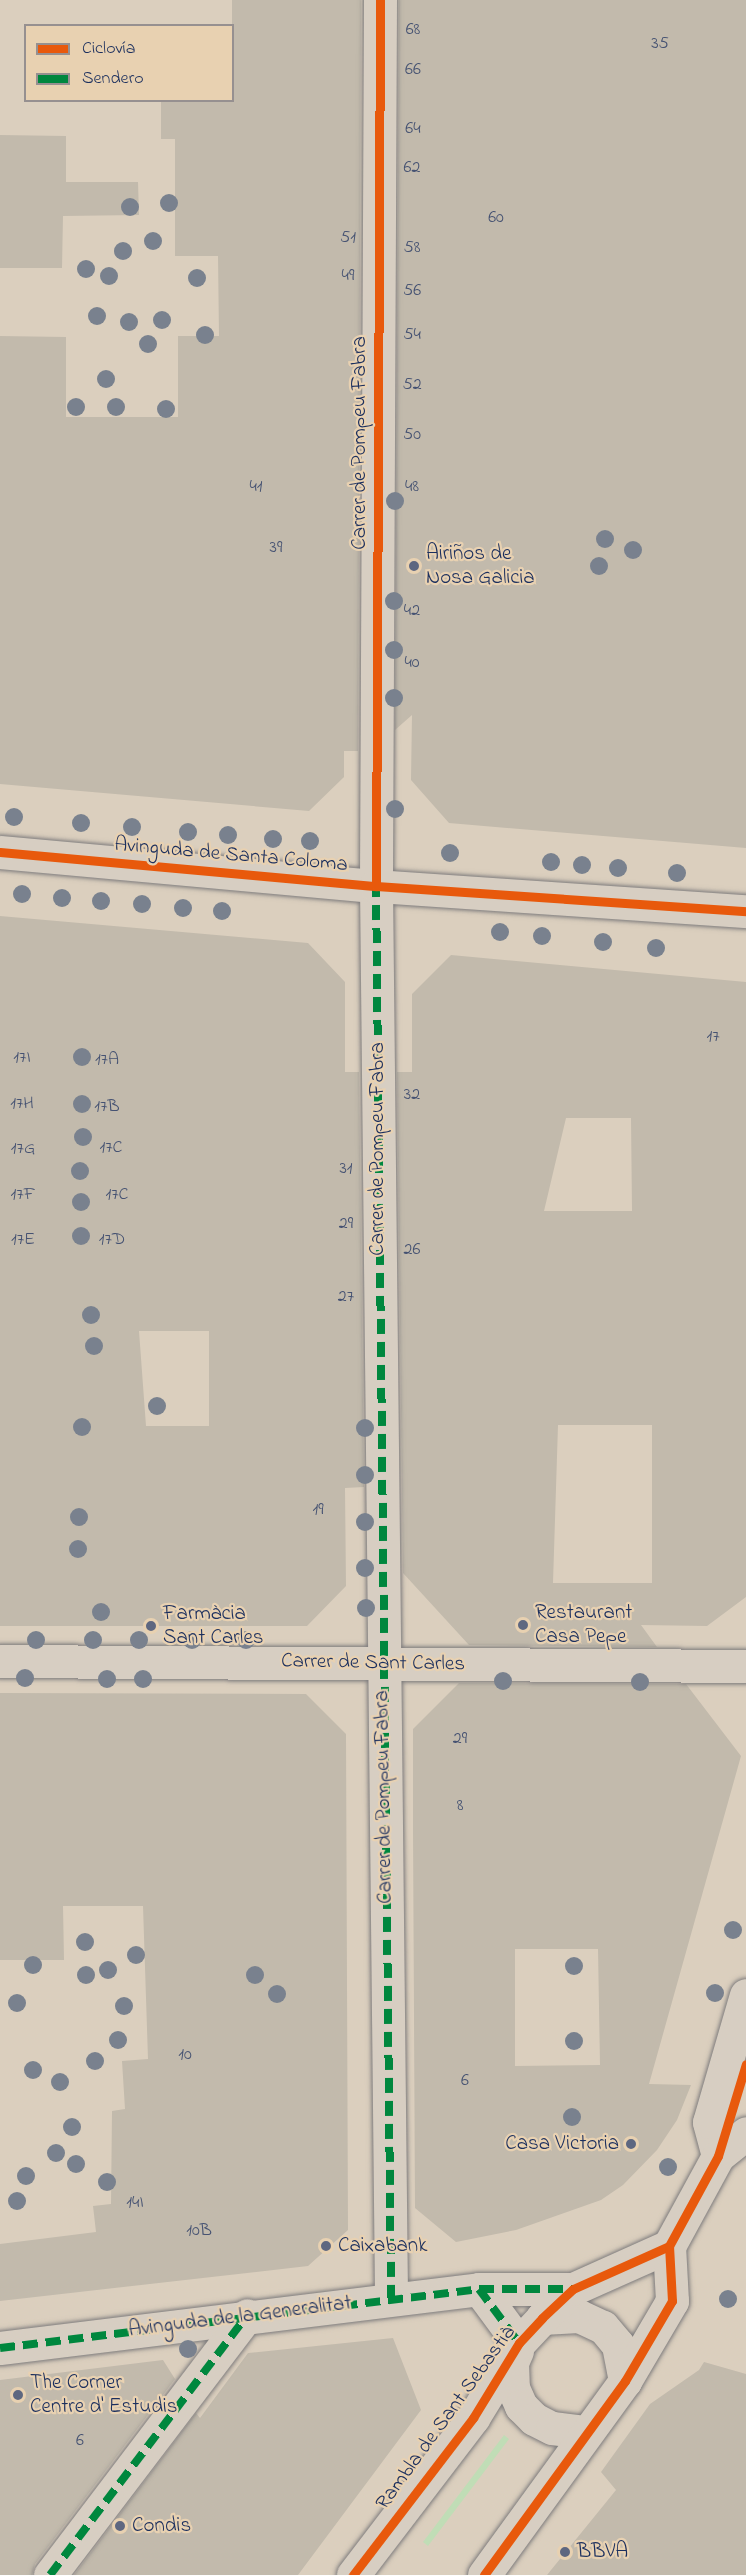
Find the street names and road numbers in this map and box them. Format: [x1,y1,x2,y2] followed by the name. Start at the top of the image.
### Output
[347,336,373,550] street label: Carrer de Pompeu Fabra
[113,832,349,878] street label: Avinguda de Santa Coloma
[365,1042,391,1256] street label: Carrer de Pompeu Fabra
[281,1649,465,1677] street label: Carrer de Sant Carles
[370,1690,398,1904] street label: Carrer de Pompeu Fabra
[127,2291,353,2343] street label: Avinguda de la Generalitat
[371,2321,521,2515] street label: Rambla de Sant Sebastià

